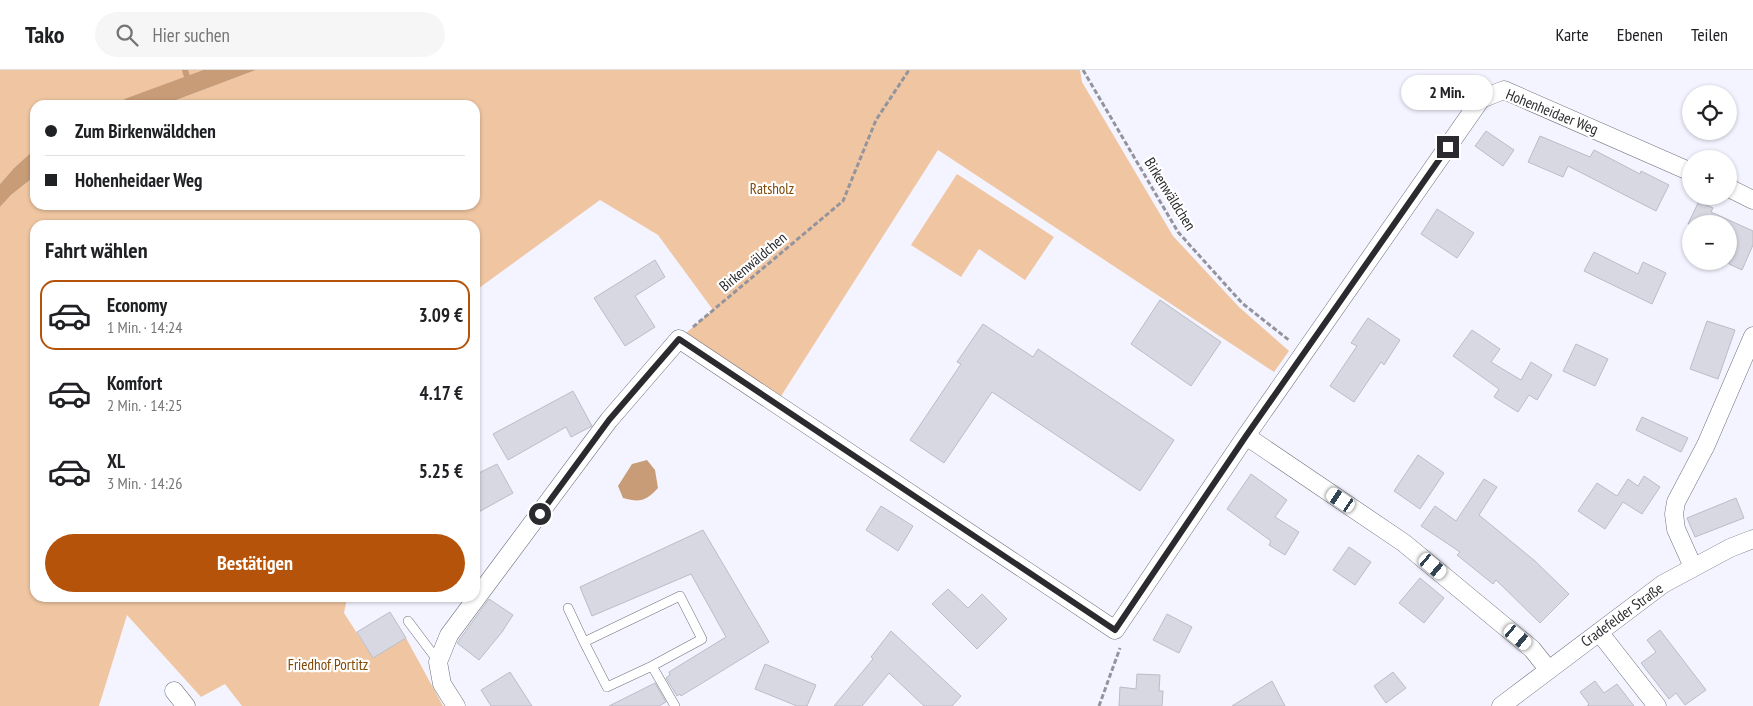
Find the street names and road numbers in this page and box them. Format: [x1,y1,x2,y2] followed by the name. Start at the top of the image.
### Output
[1503,84,1601,139] street label: Hohenheidaer Weg
[1141,154,1200,234] street label: Birkenwäldchen
[715,228,790,295] street label: Birkenwäldchen
[1577,578,1667,651] street label: Cradefelder Straße

